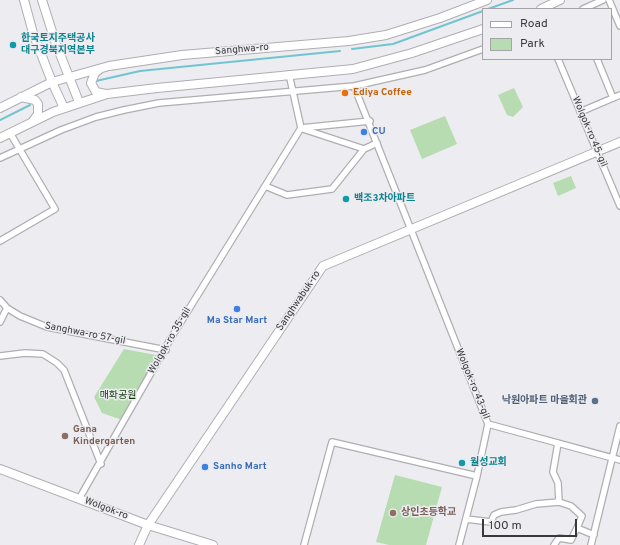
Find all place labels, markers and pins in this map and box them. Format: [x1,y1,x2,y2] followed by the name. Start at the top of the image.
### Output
[21,33,95,56] place label: 한국토지주택공사 대구경북지역본부
[8,40,18,50] marker: 한국토지주택공사 대구경북지역본부
[353,87,412,99] place label: Ediya Coffee
[340,88,350,98] marker: Ediya Coffee
[372,126,386,138] place label: CU
[359,127,369,137] marker: CU
[354,193,415,205] place label: 백조3차아파트
[341,194,351,204] marker: 백조3차아파트
[232,304,242,314] marker: Ma Star Mart
[207,315,267,327] place label: Ma Star Mart
[502,395,587,407] place label: 낙원아파트 마을회관
[590,396,600,406] marker: 낙원아파트 마을회관
[73,424,135,448] place label: Gana Kindergarten
[60,431,70,441] marker: Gana Kindergarten
[470,457,507,469] place label: 월성교회
[457,458,467,468] marker: 월성교회
[213,461,267,473] place label: Sanho Mart
[200,462,210,472] marker: Sanho Mart
[401,507,456,519] place label: 상인초등학교
[388,508,398,518] marker: 상인초등학교

